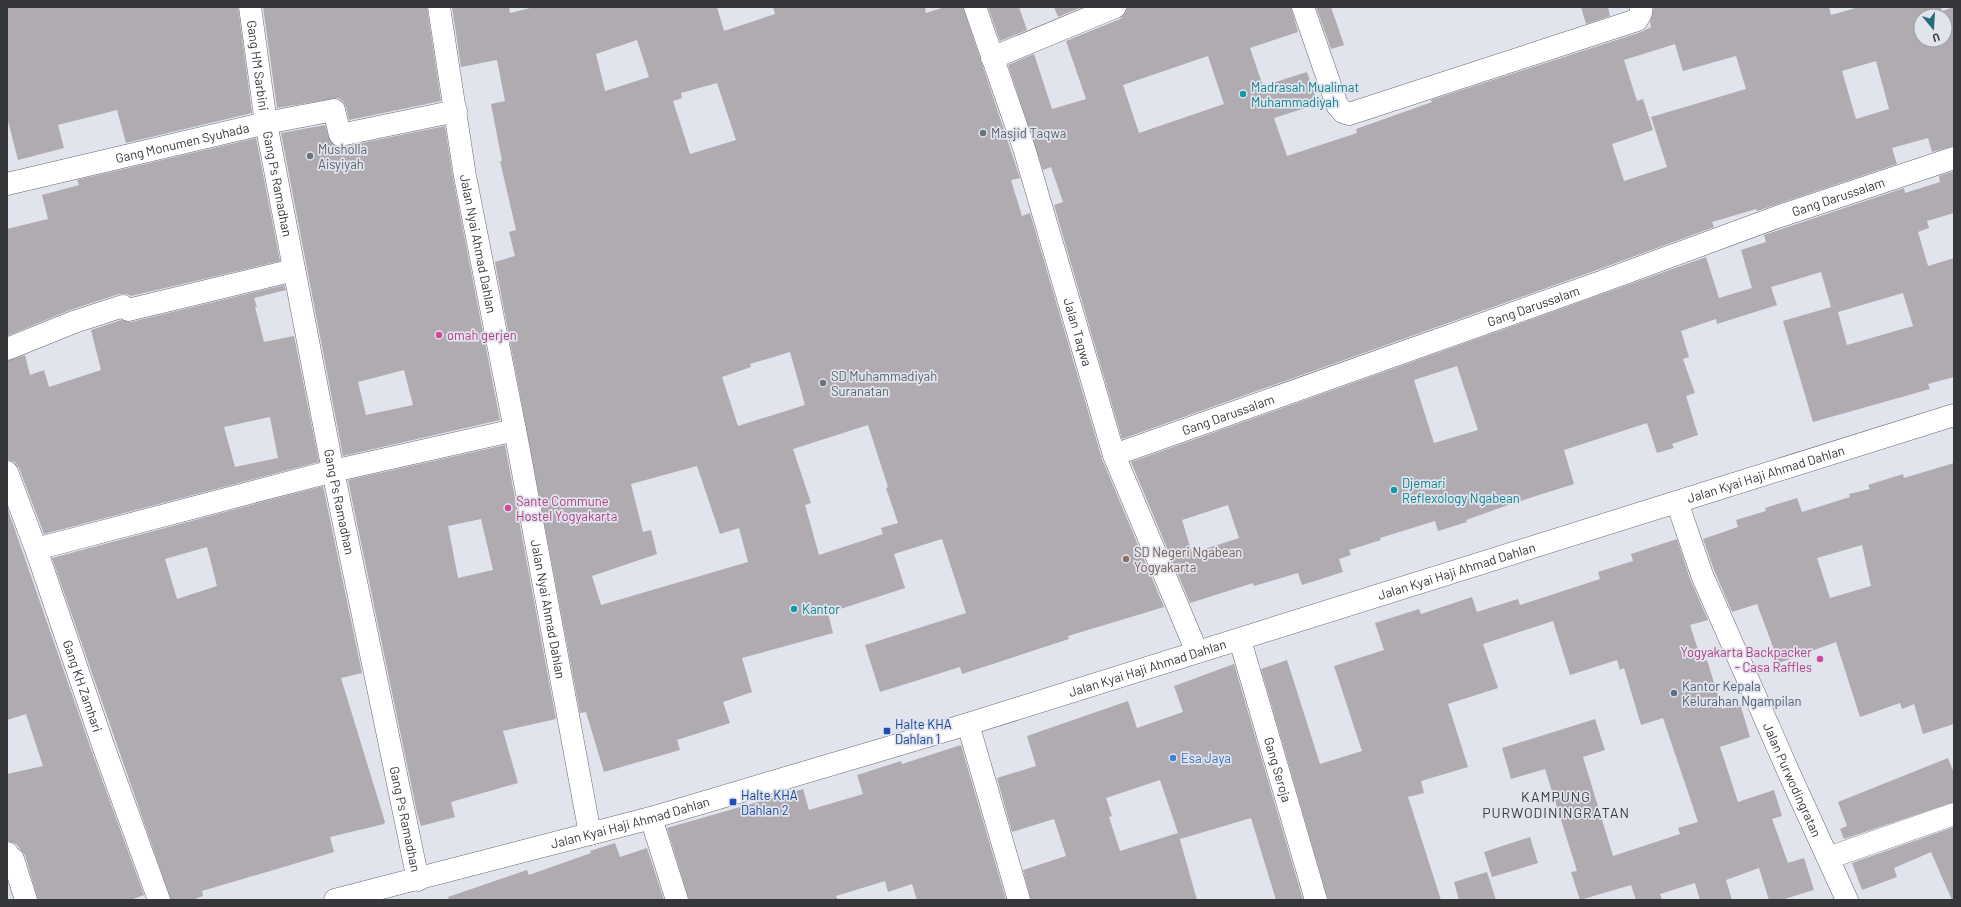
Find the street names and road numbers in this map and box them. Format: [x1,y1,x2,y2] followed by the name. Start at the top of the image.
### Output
[244,19,272,112] street label: Gang HM Sarbini
[114,119,251,166] street label: Gang Monumen Syuhada
[260,130,296,238] street label: Gang Ps Ramadhan
[457,173,500,314] street label: Jalan Nyai Ahmad Dahlan
[1790,174,1887,219] street label: Gang Darussalam
[1485,282,1582,330] street label: Gang Darussalam
[1060,296,1096,368] street label: Jalan Taqwa
[1180,391,1276,438] street label: Gang Darussalam
[1685,442,1846,506] street label: Jalan Kyai Haji Ahmad Dahlan
[321,448,358,556] street label: Gang Ps Ramadhan
[528,538,569,680] street label: Jalan Nyai Ahmad Dahlan
[1376,539,1537,603] street label: Jalan Kyai Haji Ahmad Dahlan
[1067,636,1228,700] street label: Jalan Kyai Haji Ahmad Dahlan
[60,638,106,734] street label: Gang KH Zamhari
[1760,720,1825,839] street label: Jalan Purwodingratan
[1261,735,1295,804] street label: Gang Seroja
[387,765,424,873] street label: Gang Ps Ramadhan
[549,793,711,852] street label: Jalan Kyai Haji Ahmad Dahlan

